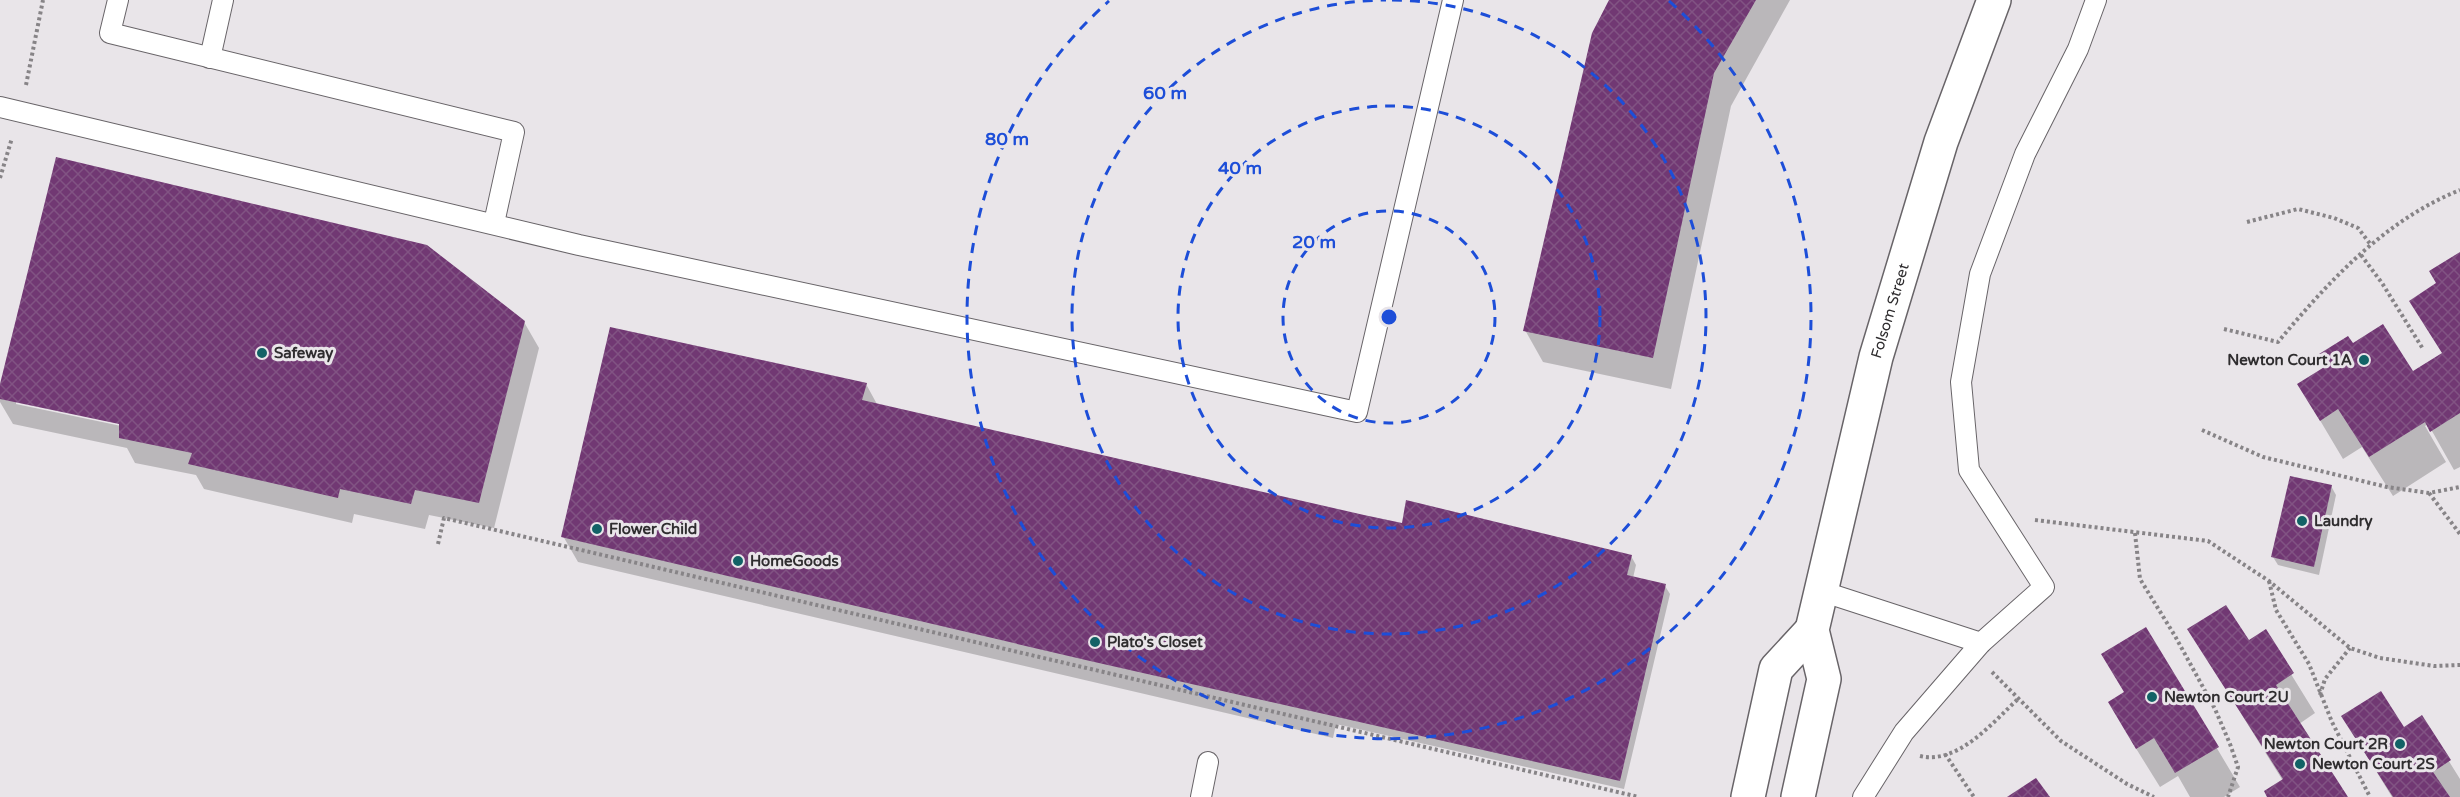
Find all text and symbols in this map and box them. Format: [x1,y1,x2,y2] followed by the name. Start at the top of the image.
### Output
[1143,82,1187,104] text: 60 m
[985,128,1029,150] text: 80 m
[1218,157,1262,179] text: 40 m
[1292,231,1336,253] text: 20 m
[1867,261,1913,360] street label: Folsom Street
[1379,307,1399,327] centre of rings
[274,344,333,363] place label: Safeway
[255,346,269,360] marker: Safeway
[2227,351,2352,369] place label: Newton Court 1A
[2357,353,2371,367] marker: Newton Court 1A
[2314,512,2373,531] place label: Laundry
[2295,514,2309,528] marker: Laundry
[609,520,697,538] place label: Flower Child
[590,522,604,536] marker: Flower Child
[750,552,839,570] place label: HomeGoods
[731,554,745,568] marker: HomeGoods
[1107,633,1203,651] place label: Plato's Closet
[1088,635,1102,649] marker: Plato's Closet
[2164,688,2289,706] place label: Newton Court 2U
[2145,690,2159,704] marker: Newton Court 2U
[2264,735,2388,753] place label: Newton Court 2R
[2393,737,2407,751] marker: Newton Court 2R
[2312,755,2435,773] place label: Newton Court 2S
[2293,757,2307,771] marker: Newton Court 2S

